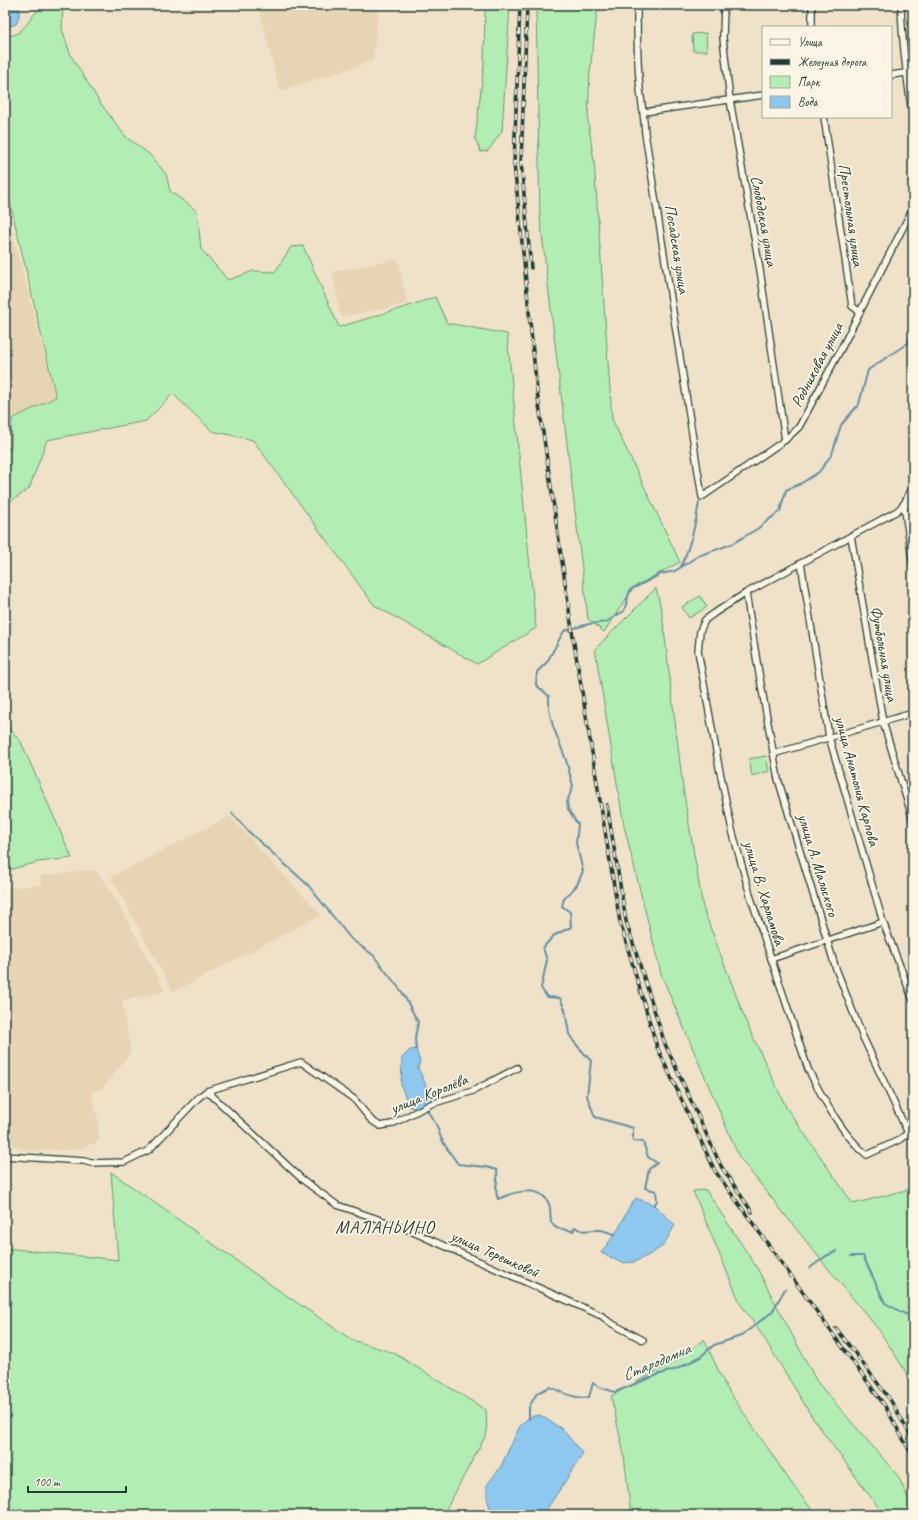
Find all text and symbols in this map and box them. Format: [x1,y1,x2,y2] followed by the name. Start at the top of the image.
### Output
[762,26,892,118] legend
[798,34,823,50] text: Улица
[798,54,867,70] text: Железная дорога
[798,74,821,90] text: Парк
[798,94,819,110] text: Вода
[834,162,868,269] street label: Престольная улица
[746,174,782,269] street label: Слободская улица
[660,203,694,296] street label: Посадская улица
[786,318,848,411] street label: Родниковая улица
[866,605,902,704] street label: Футбольная улица
[830,713,884,849] street label: улица Анатолия Карпова
[793,810,843,920] street label: улица А. Мальского
[738,837,790,949] street label: улица В. Харламова
[387,1069,471,1119] street label: улица Королёва
[335,1216,436,1238] district label: МАЛАНЬИНО
[447,1225,543,1283] street label: улица Терешковой
[619,1338,695,1386] water label: Стародомна
[28,1468,126,1494] scale bar
[34,1474,61,1490] text: 100 m

